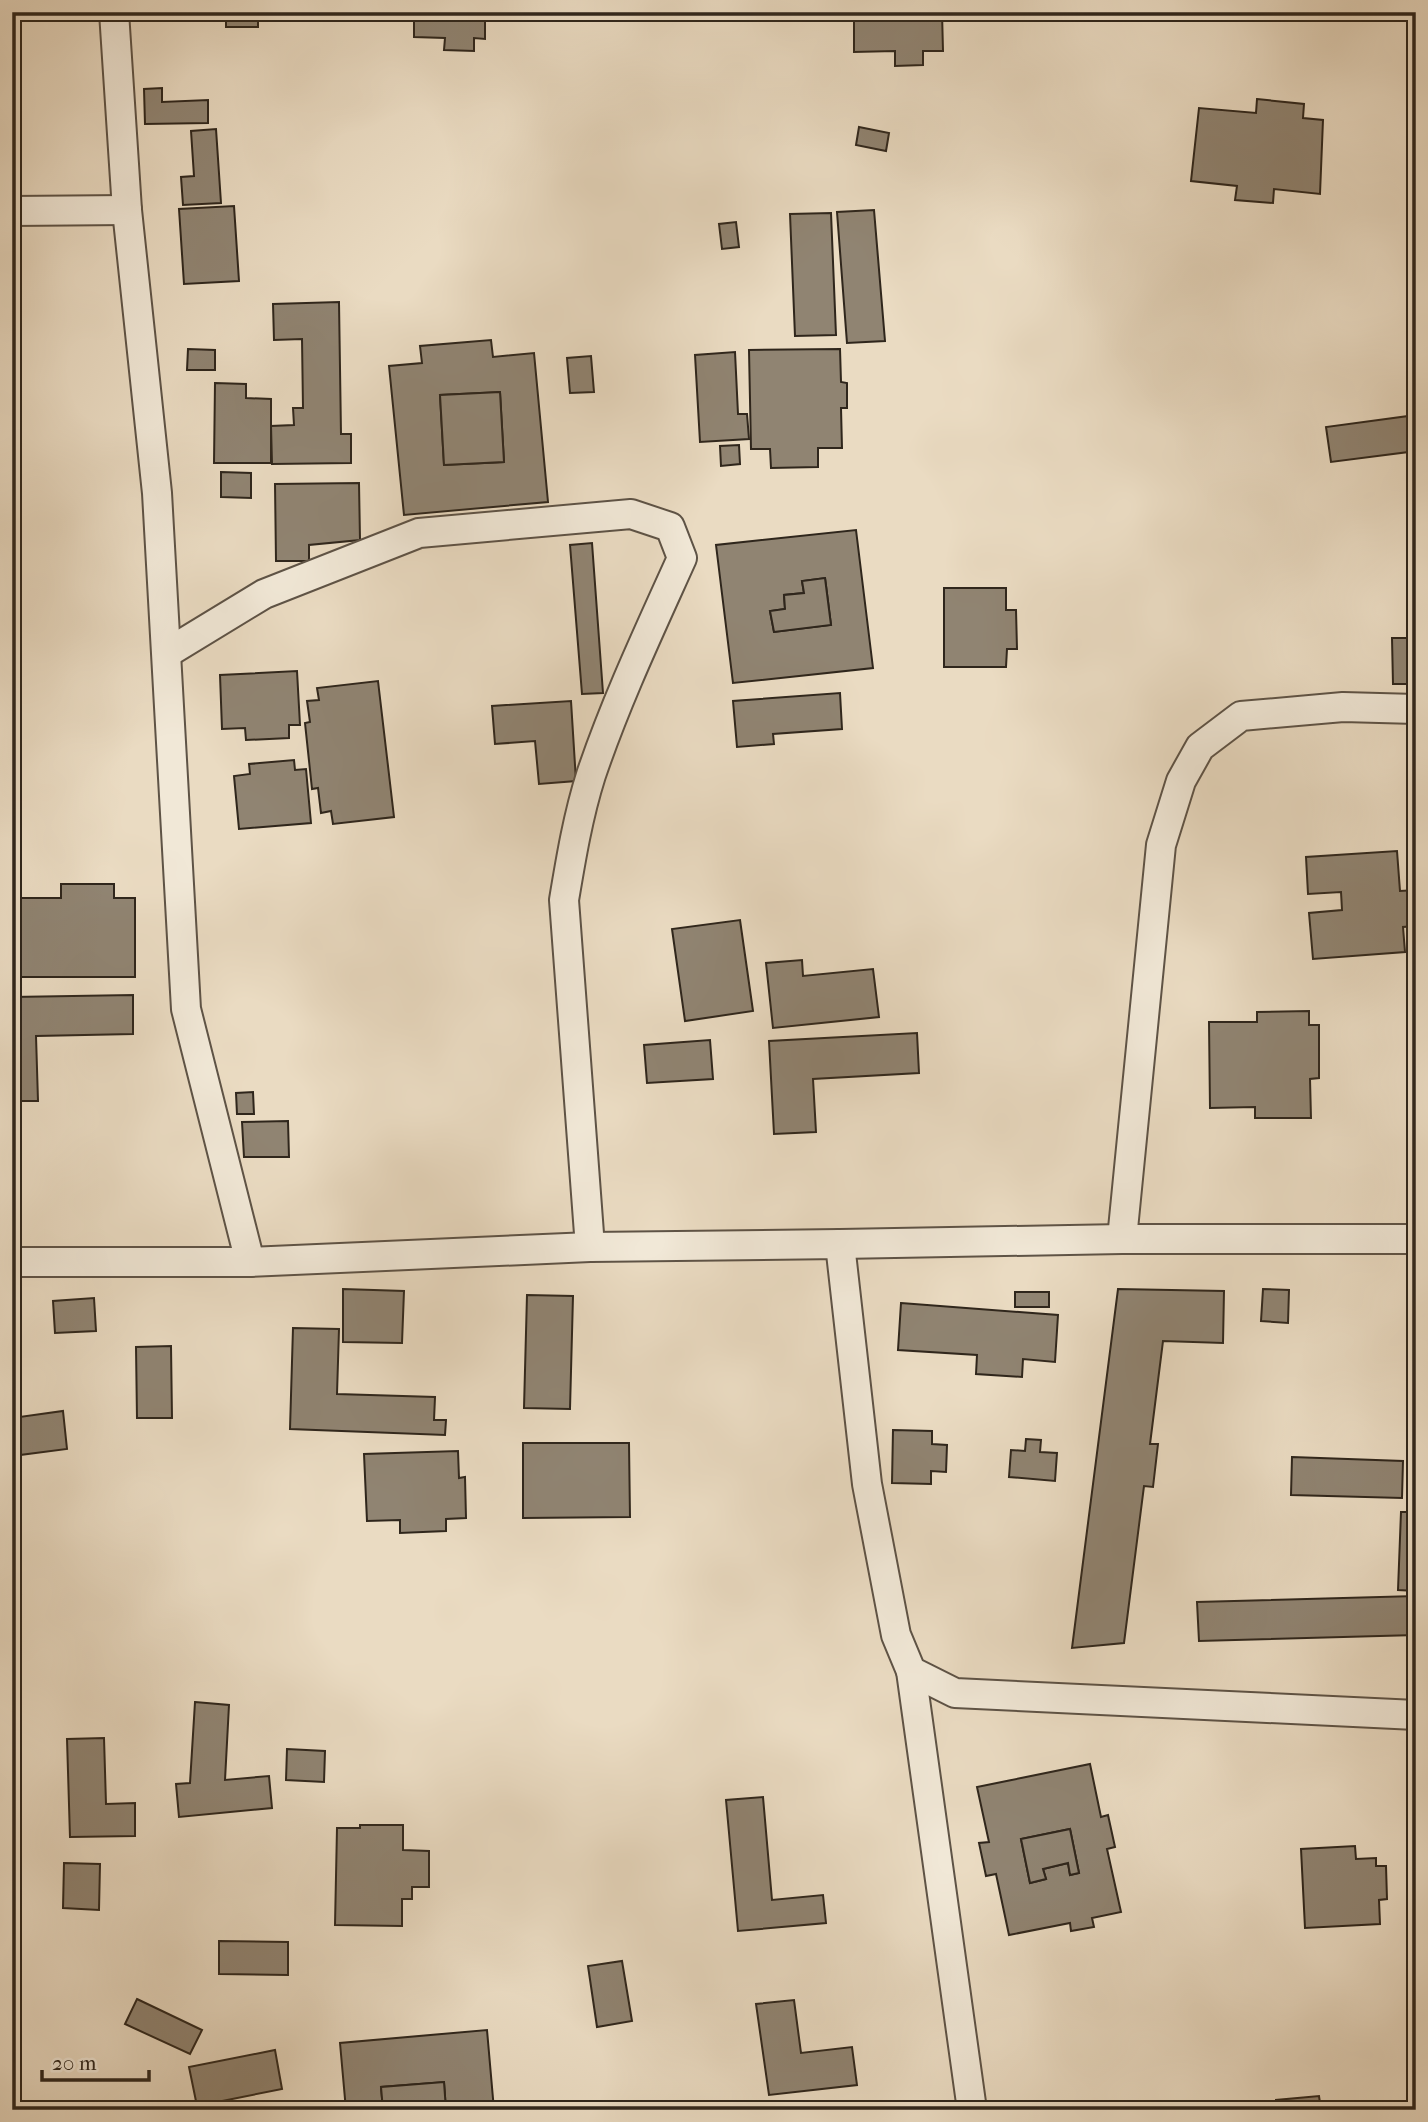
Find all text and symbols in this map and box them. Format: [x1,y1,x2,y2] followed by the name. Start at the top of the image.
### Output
[42,2038,149,2082] scale bar
[52,2051,97,2075] text: 20 m

